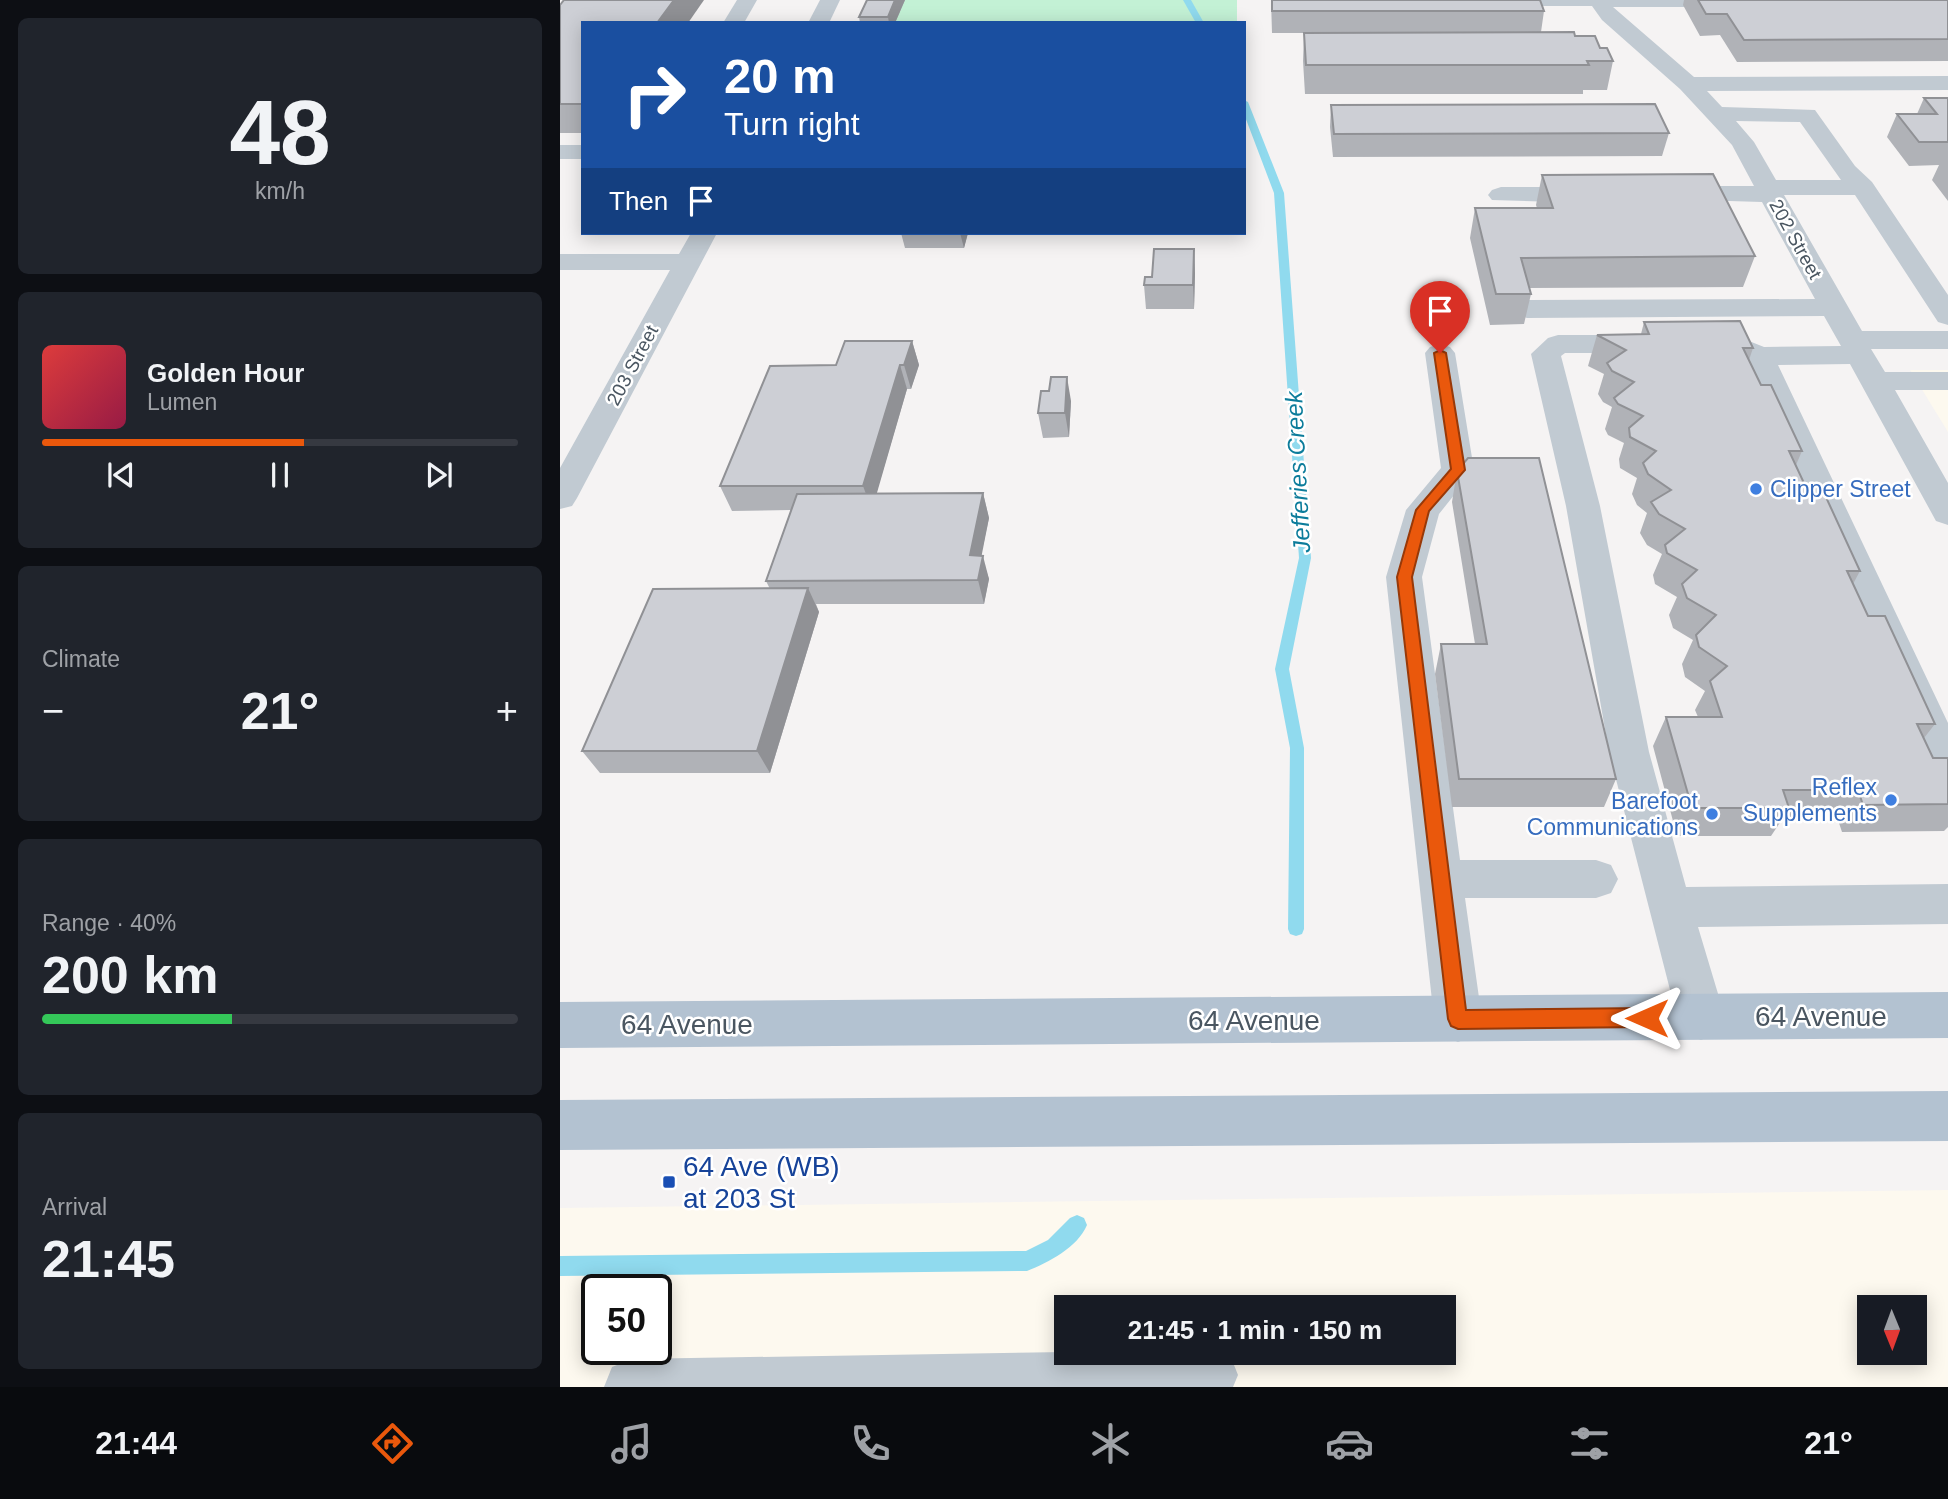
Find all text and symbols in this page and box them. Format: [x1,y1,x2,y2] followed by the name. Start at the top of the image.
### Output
[609,49,700,140] icon: right
[724,49,836,103] text: 20 m
[229,82,331,183] text: 48
[724,106,860,142] text: Turn right
[255,178,305,204] text: km/h
[682,182,720,220] icon: arrive
[609,186,668,216] text: Then
[1765,196,1826,283] street label: 202 Street
[1410,281,1470,353] pin
[1421,292,1459,330] icon: arrive
[603,321,663,409] street label: 203 Street
[147,358,304,388] text: Golden Hour
[147,389,217,415] text: Lumen
[1280,389,1315,554] water label: Jefferies Creek
[102,456,140,494] icon: previous
[261,456,299,494] icon: pause
[420,456,458,494] icon: next
[1770,476,1911,502] place label: Clipper Street
[1748,481,1764,497] marker: Clipper Street
[42,646,120,672] text: Climate
[241,682,319,740] text: 21°
[42,690,64,732] text: −
[496,690,518,732] text: +
[1743,774,1877,826] place label: Reflex Supplements
[1527,788,1699,840] place label: Barefoot Communications
[1883,792,1899,808] marker: Reflex Supplements
[1704,806,1720,822] marker: Barefoot Communications
[42,910,176,936] text: Range · 40%
[42,946,218,1004] text: 200 km
[1610,981,1684,1055] position arrow
[1755,1001,1887,1032] street label: 64 Avenue
[1188,1005,1320,1036] street label: 64 Avenue
[621,1009,753,1040] street label: 64 Avenue
[683,1151,840,1214] place label: 64 Ave (WB) at 203 St
[661,1174,677,1190] marker: 64 Ave (WB) at 203 St
[42,1194,107,1220] text: Arrival
[42,1230,175,1288] text: 21:45
[581,1274,672,1365] speed limit sign: 50
[1857,1295,1927,1365] north arrow
[1857,1295,1927,1365] map controls
[1128,1315,1382,1345] text: 21:45 · 1 min · 150 m
[368,1419,417,1468] icon: directions
[607,1419,656,1468] icon: music
[846,1419,895,1468] icon: phone
[1086,1419,1135,1468] icon: climate
[1325,1419,1374,1468] icon: car
[1565,1419,1614,1468] icon: filters
[95,1425,177,1461] text: 21:44
[1804,1425,1853,1461] text: 21°

